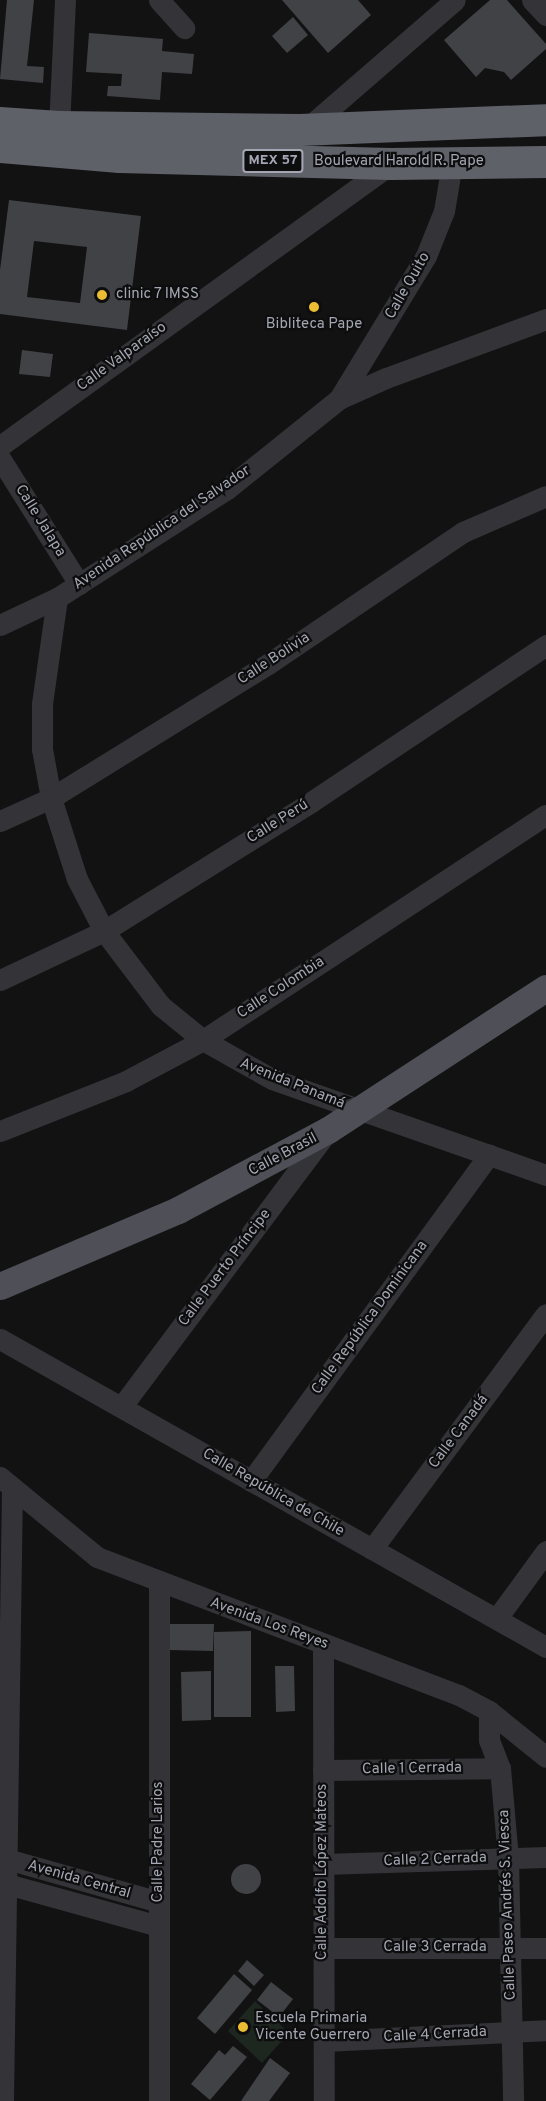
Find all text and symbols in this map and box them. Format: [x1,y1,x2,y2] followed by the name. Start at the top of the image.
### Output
[242,150,304,172] road number: MEX 57
[314,153,484,171] street label: Boulevard Harold R. Pape
[382,249,434,323] street label: Calle Quito
[93,286,111,304] marker: clinic 7 IMSS
[116,286,200,304] place label: clinic 7 IMSS
[307,300,321,314] marker: Bibliteca Pape
[266,316,362,334] place label: Bibliteca Pape
[73,318,171,396] street label: Calle Valparaíso
[70,462,254,594] street label: Avenida República del Salvador
[11,482,69,560] street label: Calle Jalapa
[234,629,314,689] street label: Calle Bolivia
[244,796,312,848] street label: Calle Perú
[234,953,328,1023] street label: Calle Colombia
[237,1055,347,1113] street label: Avenida Panamá
[246,1129,320,1181] street label: Calle Brasil
[175,1206,275,1330] street label: Calle Puerto Príncipe
[308,1238,432,1398] street label: Calle República Dominicana
[425,1392,493,1472] street label: Calle Canadá
[199,1445,347,1541] street label: Calle República de Chile
[207,1594,331,1654] street label: Avenida Los Reyes
[362,1759,462,1779] street label: Calle 1 Cerrada
[150,1781,168,1903] street label: Calle Padre Larios
[314,1783,332,1961] street label: Calle Adolfo López Mateos
[496,1809,520,2001] street label: Calle Paseo Andrés S. Viesca
[383,1849,487,1871] street label: Calle 2 Cerrada
[26,1857,132,1903] street label: Avenida Central
[383,1939,487,1957] street label: Calle 3 Cerrada
[255,2009,370,2044] place label: Escuela Primaria Vicente Guerrero
[236,2020,250,2034] marker: Escuela Primaria Vicente Guerrero
[383,2023,487,2047] street label: Calle 4 Cerrada

